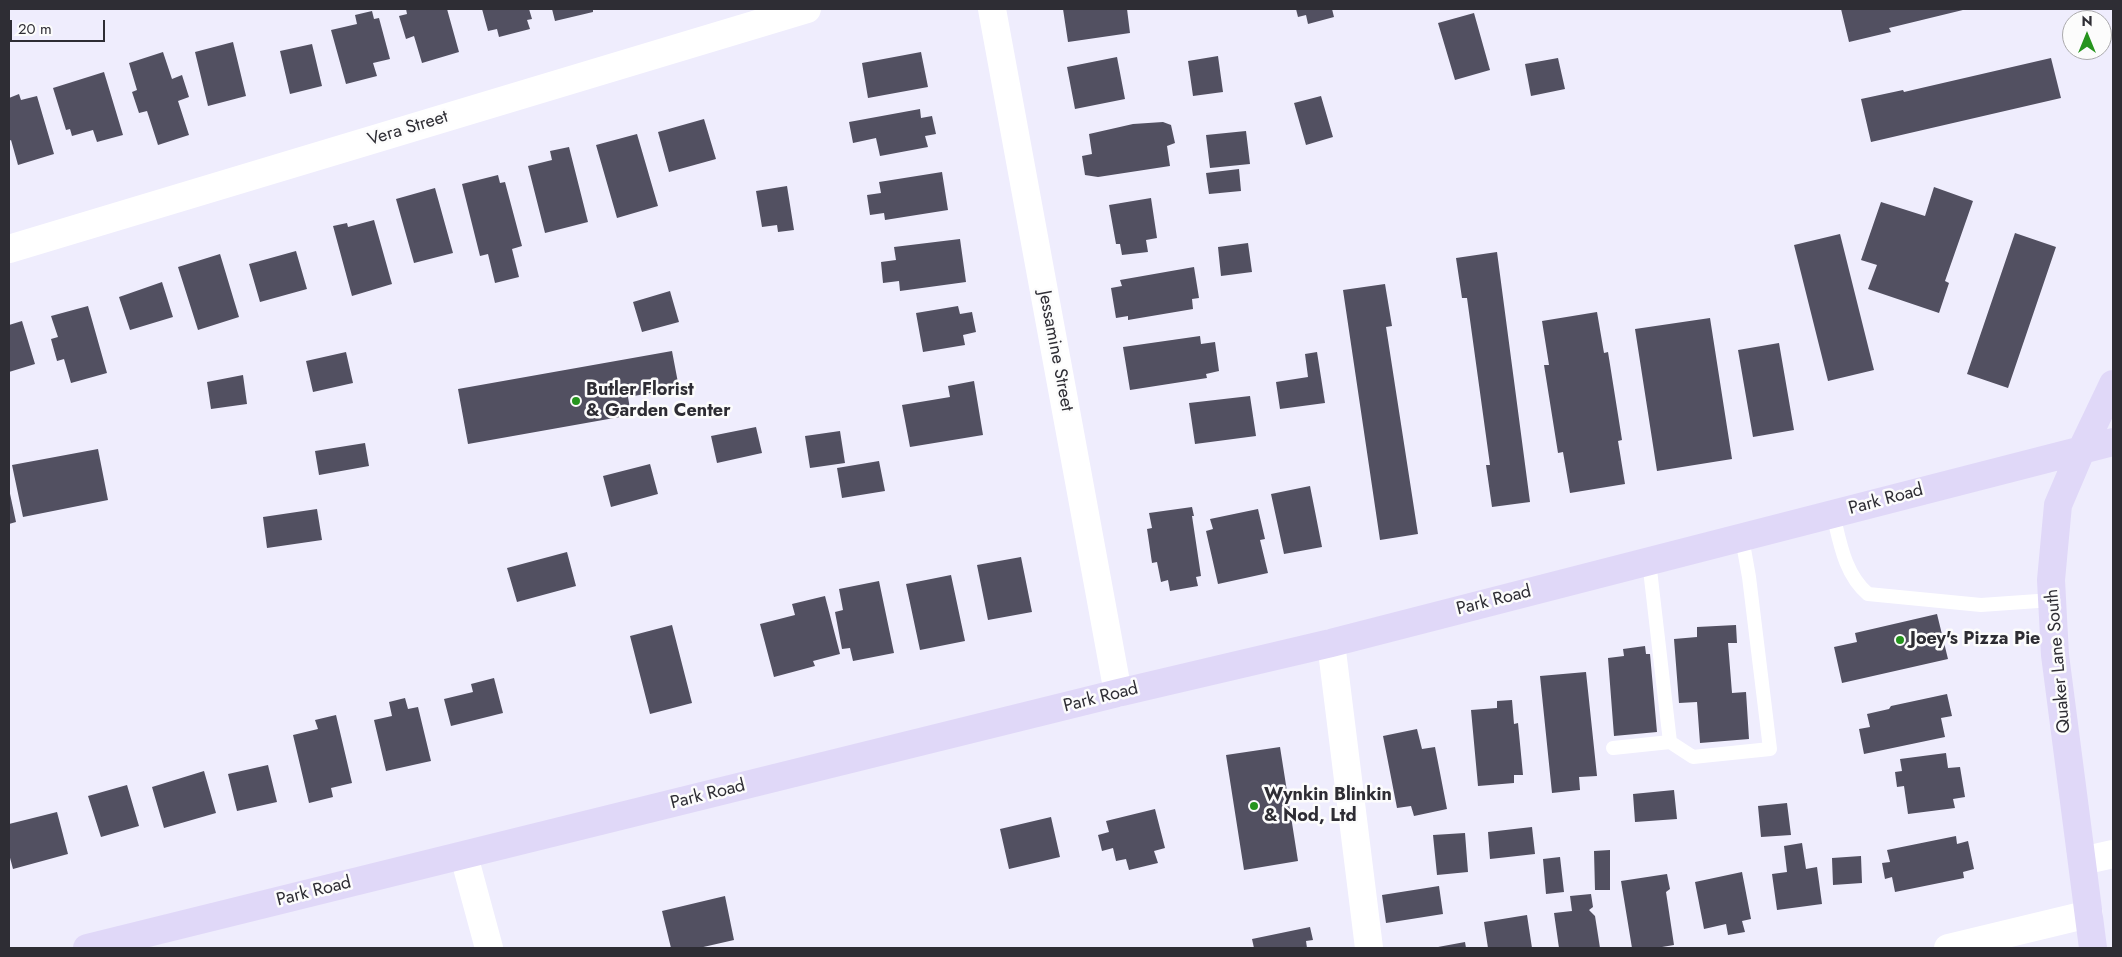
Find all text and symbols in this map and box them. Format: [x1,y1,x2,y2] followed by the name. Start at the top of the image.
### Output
[12,10,108,42] scale bar
[2062,10,2112,60] north arrow
[2081,11,2093,31] text: N
[18,18,52,40] text: 20 m
[365,107,451,151] street label: Vera Street
[1033,289,1077,413] street label: Jessamine Street
[586,380,731,422] place label: Butler Florist & Garden Center
[570,395,582,407] marker: Butler Florist & Garden Center
[1846,480,1926,520] street label: Park Road
[1454,581,1534,621] street label: Park Road
[2042,588,2076,734] street label: Quaker Lane South
[1910,629,2040,651] place label: Joey's Pizza Pie
[1894,634,1906,646] marker: Joey's Pizza Pie
[1061,678,1141,718] street label: Park Road
[668,775,748,815] street label: Park Road
[1264,785,1392,828] place label: Wynkin Blinkin & Nod, Ltd
[1248,800,1260,812] marker: Wynkin Blinkin & Nod, Ltd
[274,872,354,912] street label: Park Road

